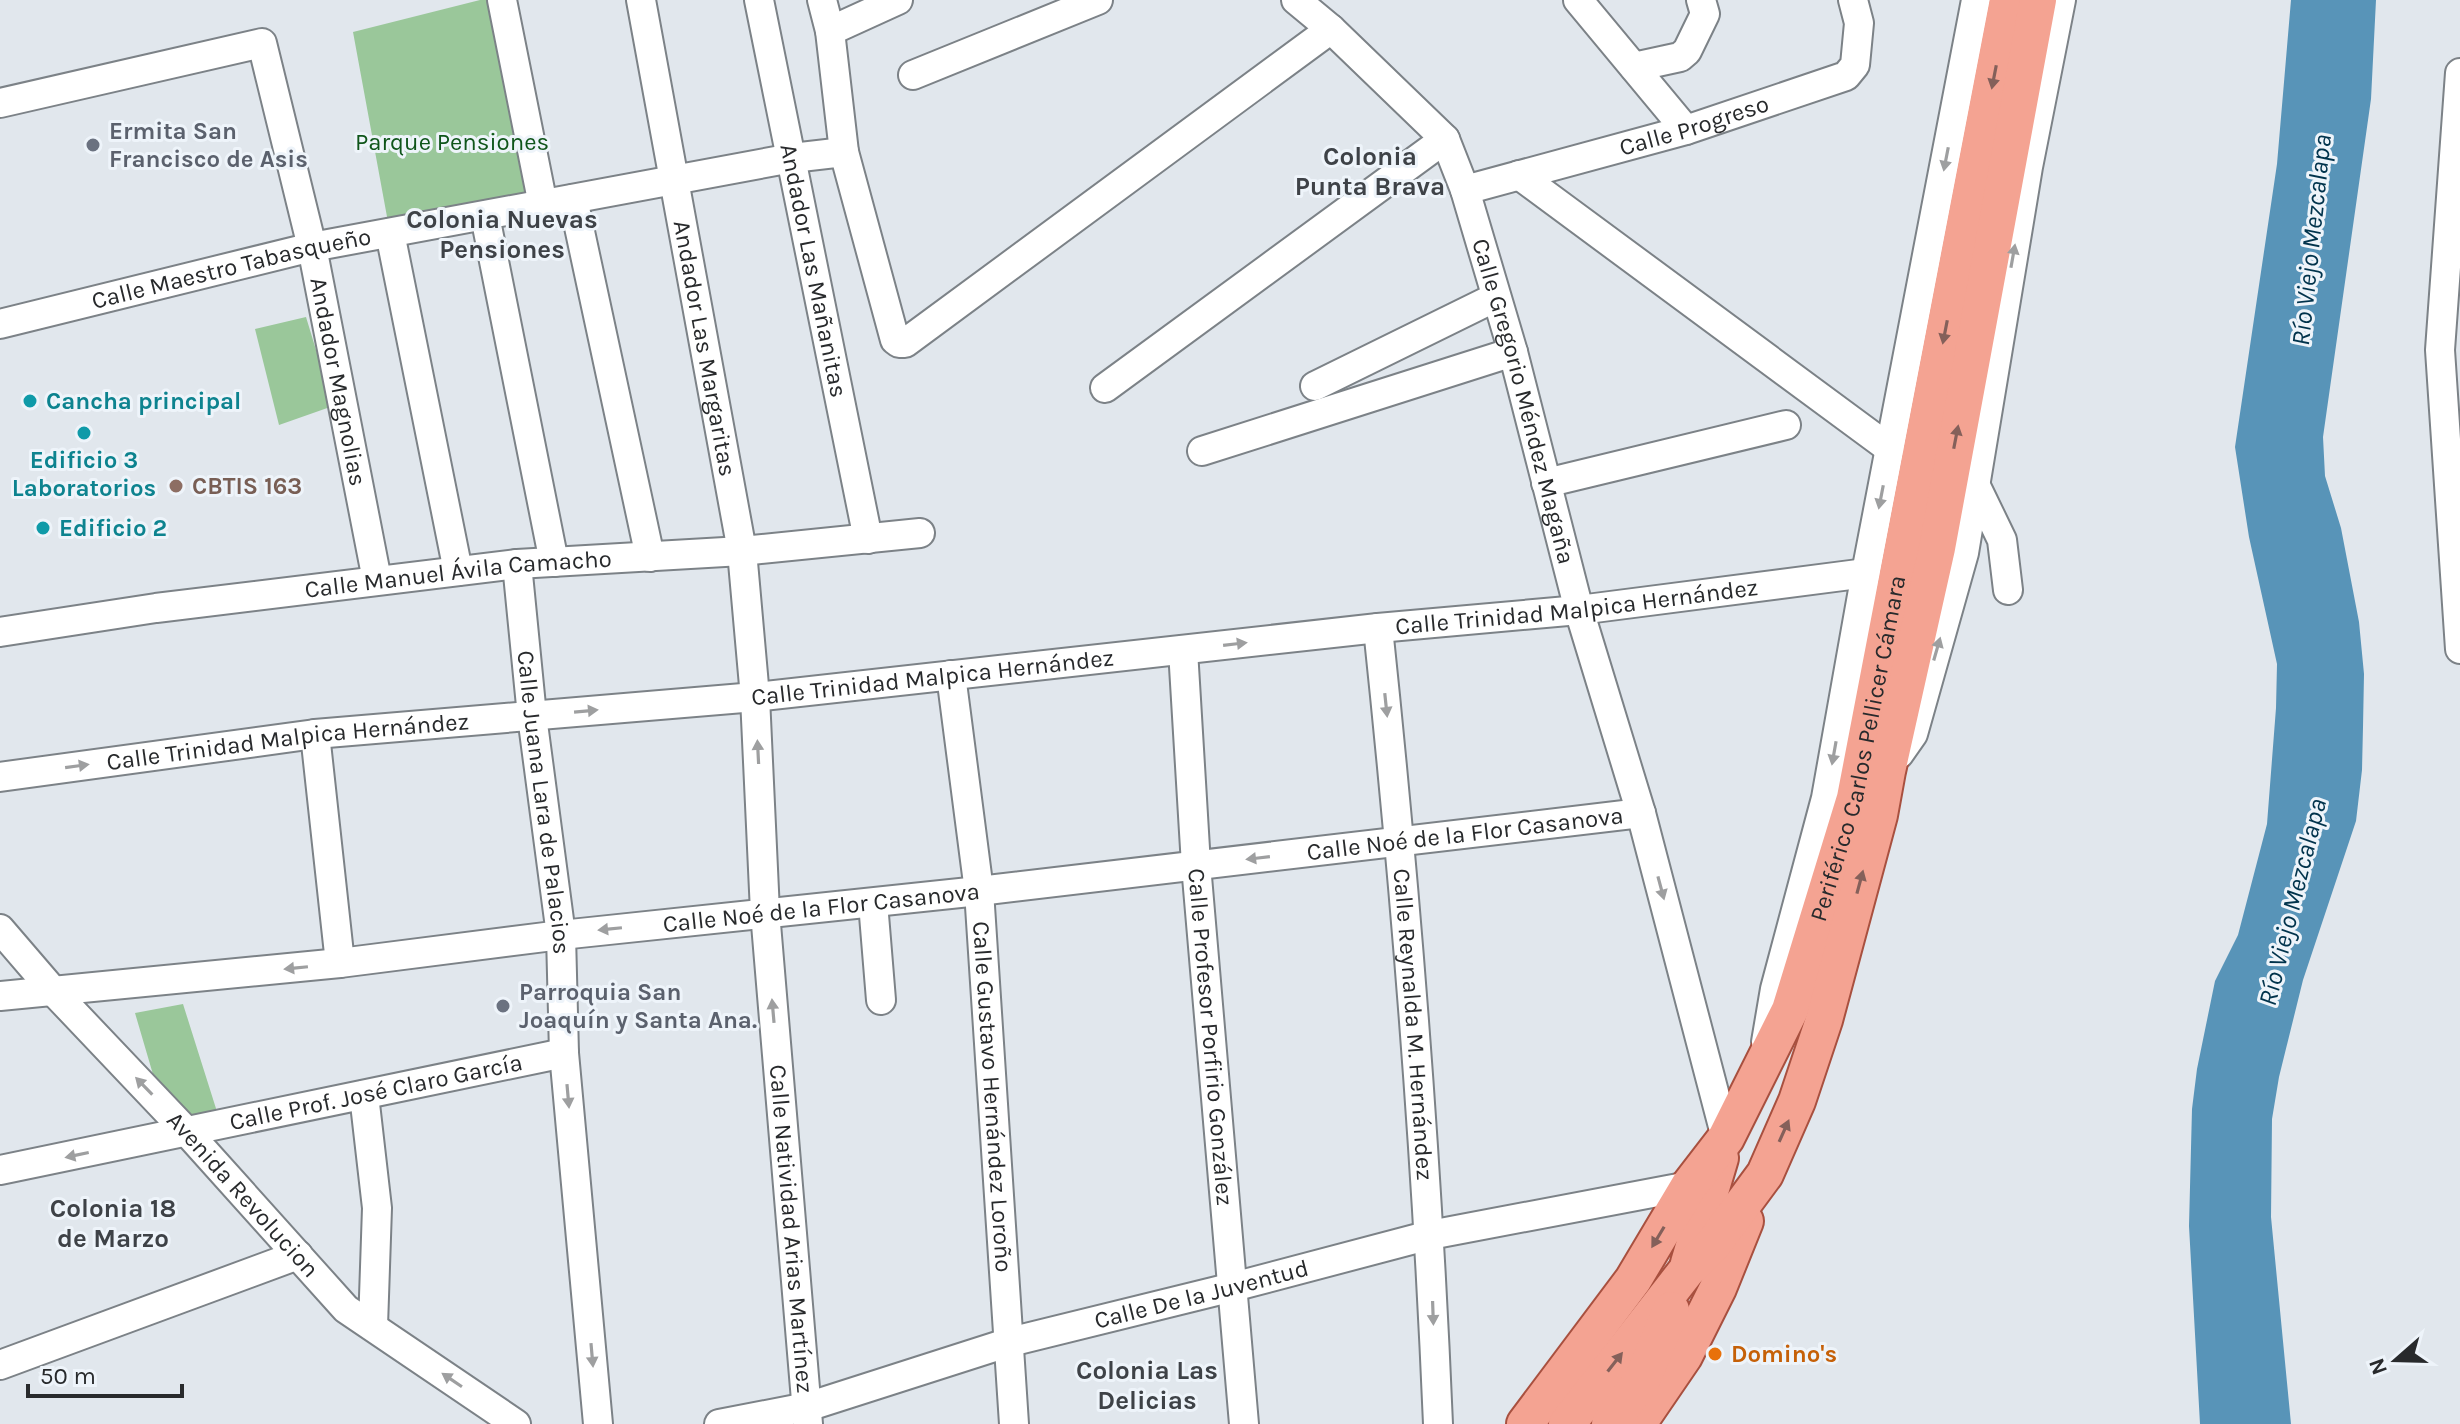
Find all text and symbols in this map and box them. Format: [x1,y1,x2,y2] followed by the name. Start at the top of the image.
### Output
[1987,64,1999,89] one-way arrow
[1616,89,1772,161] street label: Calle Progreso
[109,117,308,173] place label: Ermita San Francisco de Asis
[355,128,549,156] park label: Parque Pensiones
[2285,133,2338,347] water label: Río Viejo Mezcalapa
[84,136,102,154] marker: Ermita San Francisco de Asis
[774,141,853,400] street label: Andador Las Mañanitas
[1295,141,1445,202] district label: Colonia Punta Brava
[1939,147,1951,172] one-way arrow
[406,204,598,265] district label: Colonia Nuevas Pensiones
[668,218,742,478] street label: Andador Las Margaritas
[89,222,373,315] street label: Calle Maestro Tabasqueño
[1466,235,1581,567] street label: Calle Gregorio Méndez Magaña
[2007,244,2020,269] one-way arrow
[304,275,372,488] street label: Andador Magnolias
[1938,320,1950,345] one-way arrow
[46,387,241,415] place label: Cancha principal
[21,392,39,410] marker: Cancha principal
[75,424,93,442] marker: Edificio 3 Laboratorios
[1950,424,1962,449] one-way arrow
[12,446,156,502] place label: Edificio 3 Laboratorios
[192,472,302,500] place label: CBTIS 163
[167,477,185,495] marker: CBTIS 163
[1874,485,1887,510] one-way arrow
[59,514,167,542] place label: Edificio 2
[34,519,52,537] marker: Edificio 2
[303,545,612,604] street label: Calle Manuel Ávila Camacho
[1394,573,1760,640] street label: Calle Trinidad Malpica Hernández
[1804,573,1911,925] street label: Periférico Carlos Pellicer Cámara
[1931,636,1944,660] one-way arrow
[1223,637,1248,650] one-way arrow
[750,643,1115,711] street label: Calle Trinidad Malpica Hernández
[512,649,575,955] street label: Calle Juana Lara de Palacios
[1380,693,1393,718] one-way arrow
[574,705,599,718] one-way arrow
[105,707,470,776] street label: Calle Trinidad Malpica Hernández
[751,739,764,764] one-way arrow
[1828,741,1840,766] one-way arrow
[65,759,90,772] one-way arrow
[2252,795,2333,1009] water label: Río Viejo Mezcalapa
[1305,801,1625,866] street label: Calle Noé de la Flor Casanova
[1245,851,1270,864] one-way arrow
[1182,867,1239,1207] street label: Calle Profesor Porfirio González
[1387,867,1439,1181] street label: Calle Reynalda M. Hernández
[1854,870,1867,894] one-way arrow
[661,877,981,938] street label: Calle Noé de la Flor Casanova
[1655,877,1668,901] one-way arrow
[967,920,1018,1273] street label: Calle Gustavo Hernández Loroño
[597,923,622,936] one-way arrow
[283,962,308,975] one-way arrow
[519,978,757,1034] place label: Parroquia San Joaquín y Santa Ana.
[494,997,512,1015] marker: Parroquia San Joaquín y Santa Ana.
[767,999,780,1024] one-way arrow
[227,1048,525,1136] street label: Calle Prof. José Claro García
[764,1063,819,1394] street label: Calle Natividad Arias Martínez
[136,1077,154,1096] one-way arrow
[562,1084,575,1109] one-way arrow
[161,1106,325,1283] street label: Avenida Revolucion
[1777,1119,1790,1142] one-way arrow
[64,1149,89,1162] one-way arrow
[50,1193,176,1254] district label: Colonia 18 de Marzo
[1651,1226,1665,1248] one-way arrow
[1091,1254,1311,1335] street label: Calle De la Juventud
[1427,1301,1440,1326] one-way arrow
[2356,1320,2436,1400] north arrow
[1731,1340,1837,1368] place label: Domino's
[585,1343,598,1368] one-way arrow
[1706,1345,1724,1363] marker: Domino's
[28,1348,182,1398] scale bar
[1607,1352,1623,1372] one-way arrow
[1076,1355,1218,1416] district label: Colonia Las Delicias
[2363,1355,2393,1378] text: N
[40,1362,96,1390] text: 50 m
[441,1373,463,1388] one-way arrow

